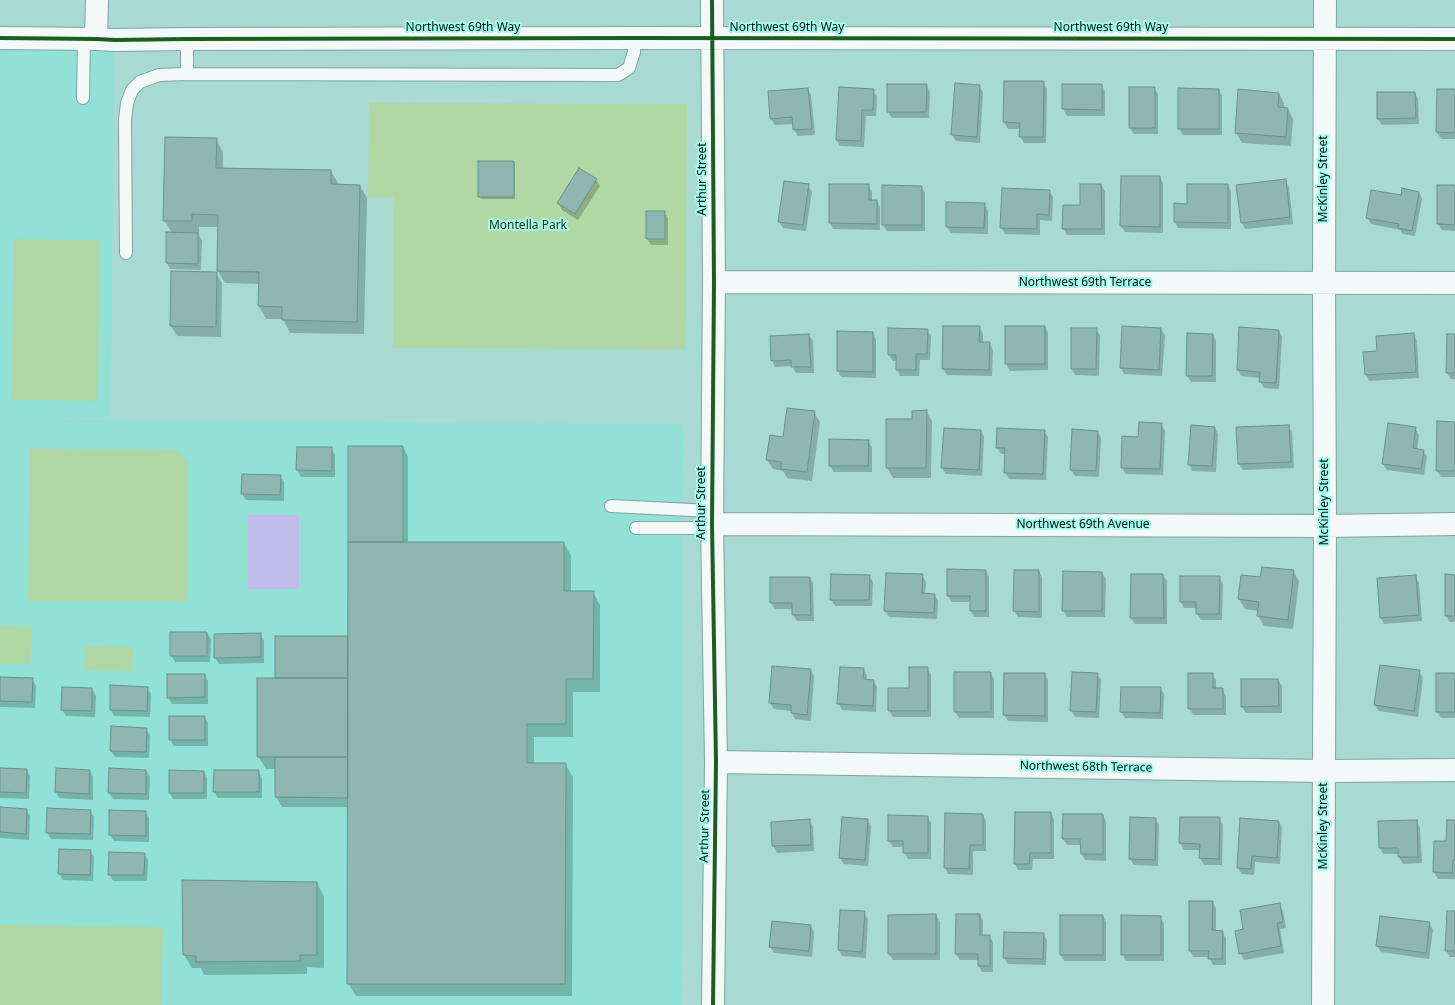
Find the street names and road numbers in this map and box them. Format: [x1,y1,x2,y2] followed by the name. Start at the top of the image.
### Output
[406,21,520,35] street label: Northwest 69th Way
[730,21,844,35] street label: Northwest 69th Way
[1054,21,1168,35] street label: Northwest 69th Way
[1317,136,1331,222] street label: McKinley Street
[696,142,710,216] street label: Arthur Street
[1019,276,1151,290] street label: Northwest 69th Terrace
[1318,459,1332,545] street label: McKinley Street
[695,466,709,540] street label: Arthur Street
[1016,518,1150,532] street label: Northwest 69th Avenue
[1020,759,1152,775] street label: Northwest 68th Terrace
[1317,783,1331,869] street label: McKinley Street
[697,789,713,863] street label: Arthur Street

